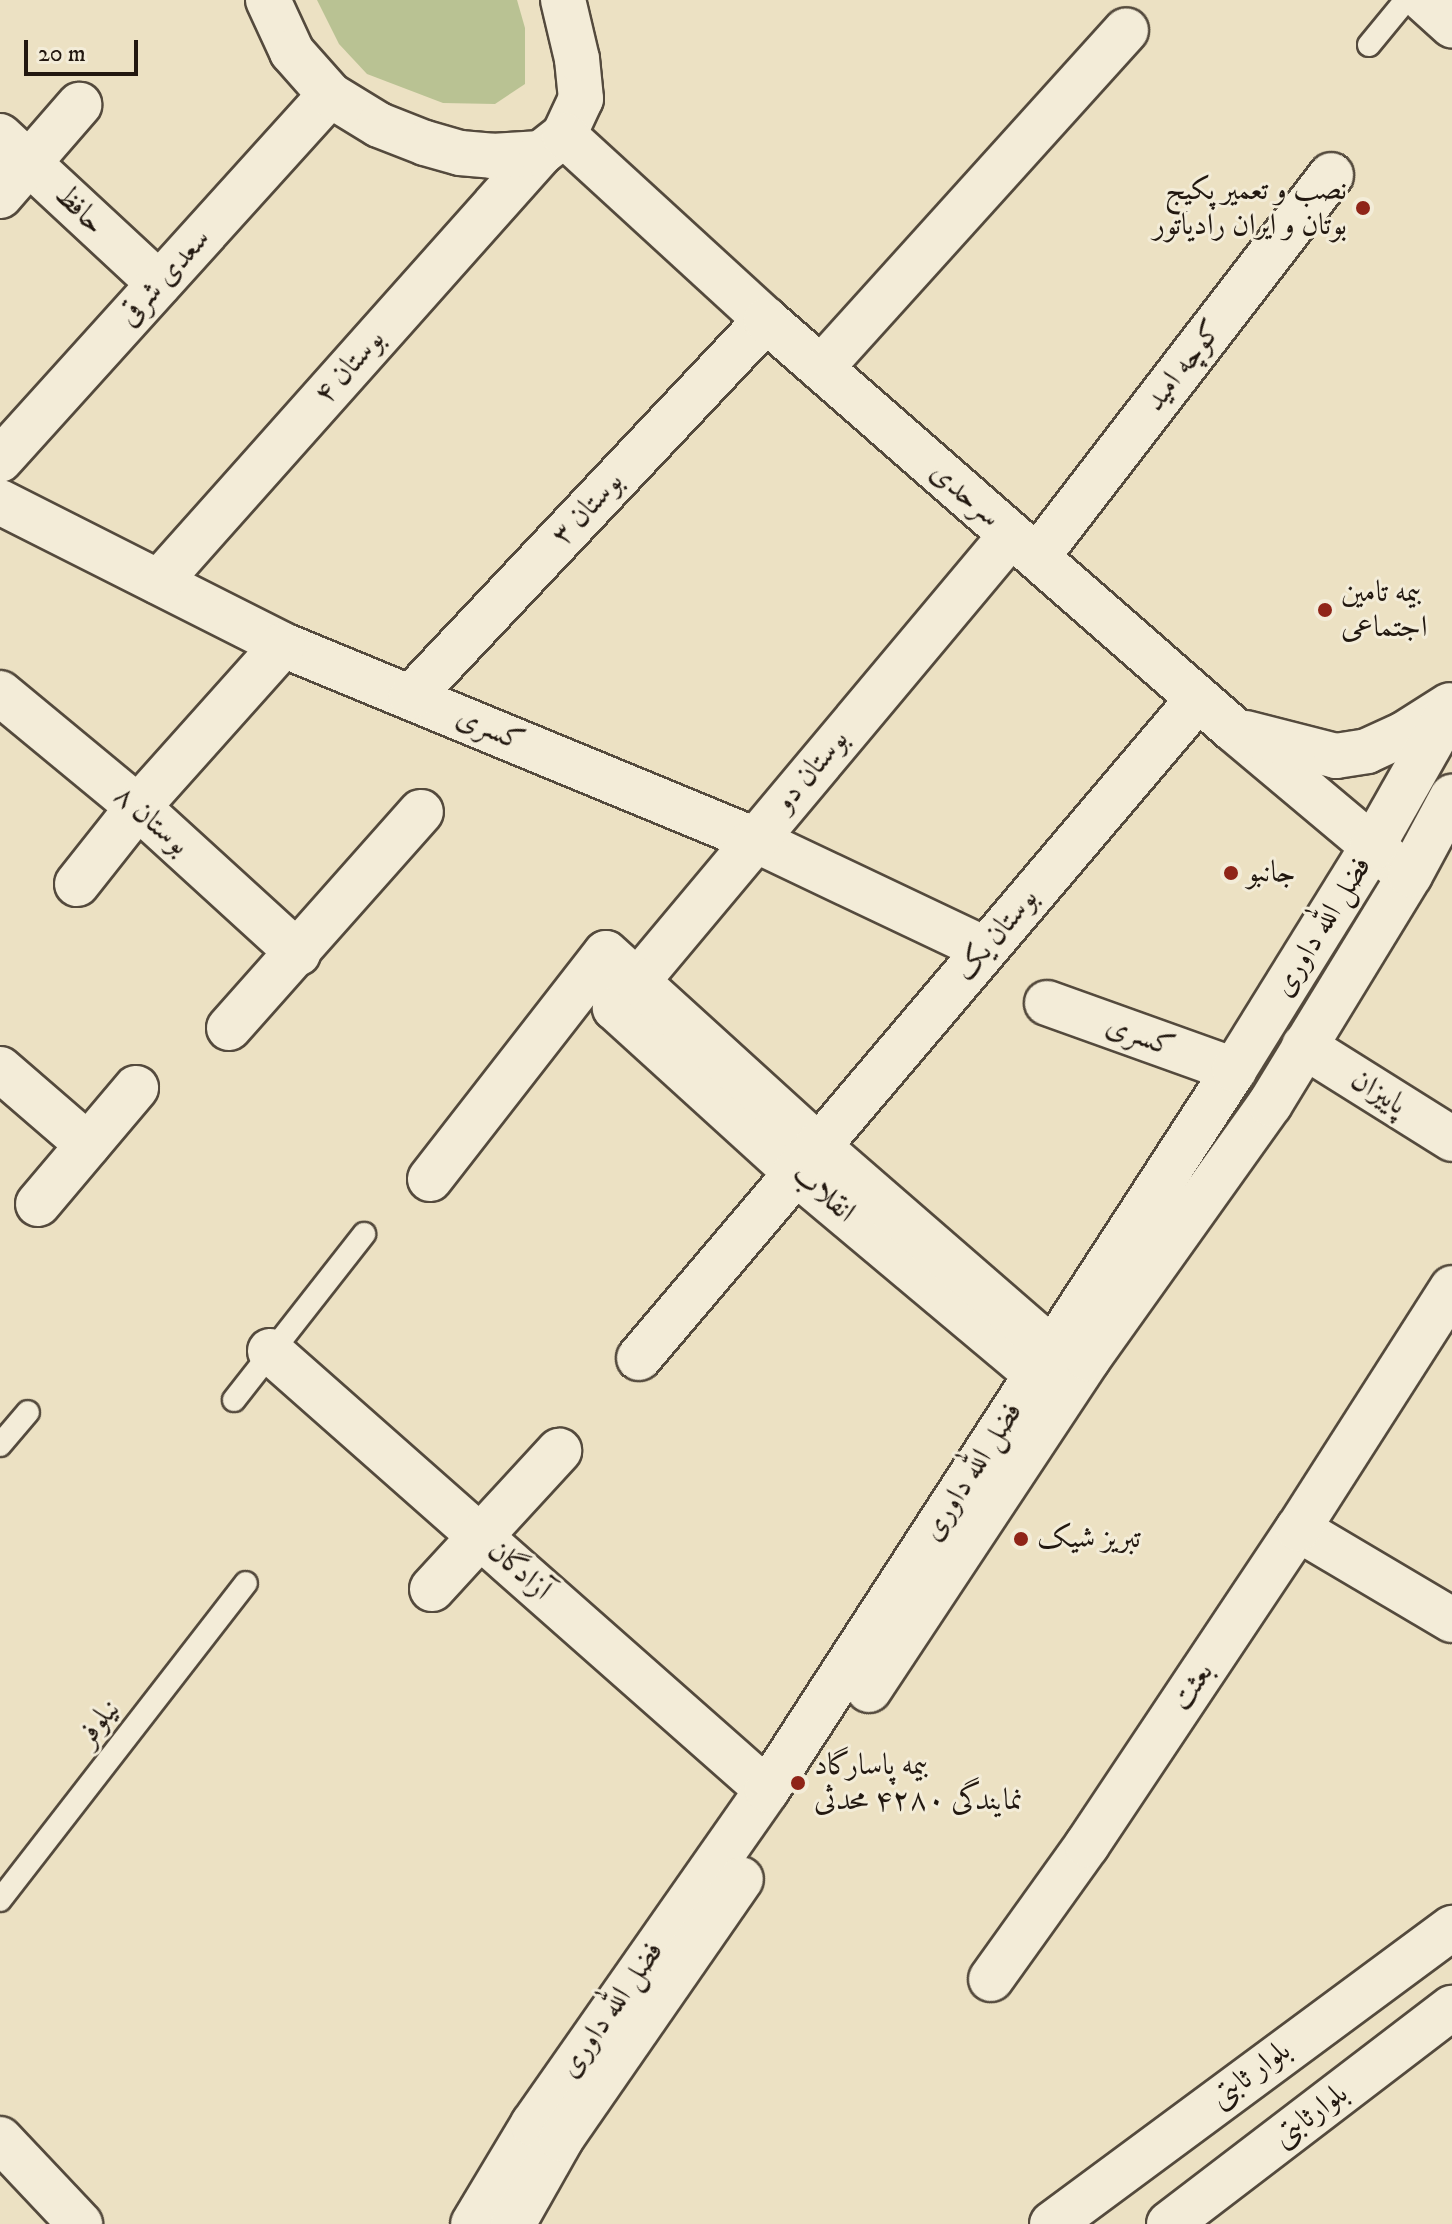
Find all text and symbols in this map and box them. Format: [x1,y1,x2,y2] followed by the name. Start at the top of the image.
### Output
[28,24,142,74] scale bar
[38,39,86,69] text: 20 m
[1153,173,1347,244] place label: نصب و تعمیر پکیج بوتان و ایران رادیاتور
[46,178,112,242] street label: حافظ
[1354,199,1372,217] marker: نصب و تعمیر پکیج بوتان و ایران رادیاتور
[112,221,218,335] street label: سعدی شرقی
[1137,313,1231,419] street label: کوچه امید
[307,322,393,412] street label: بوستان ۴
[922,454,1008,536] street label: سرحدی
[545,464,631,554] street label: بوستان ۳
[1341,575,1427,646] place label: بیمه تامین اجتماعی
[1316,601,1334,619] marker: بیمه تامین اجتماعی
[450,700,530,760] street label: کسری
[767,723,857,819] street label: بوستان دو
[106,778,196,864] street label: بوستان ۸
[1266,850,1380,1004] street label: فضل الله داوری
[1247,855,1296,891] place label: جانبو
[1222,864,1240,882] marker: جانبو
[948,881,1046,989] street label: بوستان یک
[1101,1008,1179,1066] street label: کسری
[1344,1062,1412,1124] street label: پاییزان
[784,1157,862,1231] street label: انقلاب
[915,1396,1031,1548] street label: فضل الله داوری
[1037,1521,1141,1557] place label: تبریز شیک
[1012,1530,1030,1548] marker: تبریز شیک
[480,1533,558,1609] street label: آزادگان
[1164,1656,1222,1718] street label: بعثت
[70,1692,128,1754] street label: نیلوفر
[814,1748,1023,1818] place label: بیمه پاسارگاد نمایندگی ۴۲۸۰ محدثی
[789,1774,807,1792] marker: بیمه پاسارگاد نمایندگی ۴۲۸۰ محدثی
[552,1935,672,2085] street label: فضل الله داوری
[1204,2033,1298,2117] street label: بلوار ثابتی
[1266,2076,1356,2156] street label: بلوارثابتی

